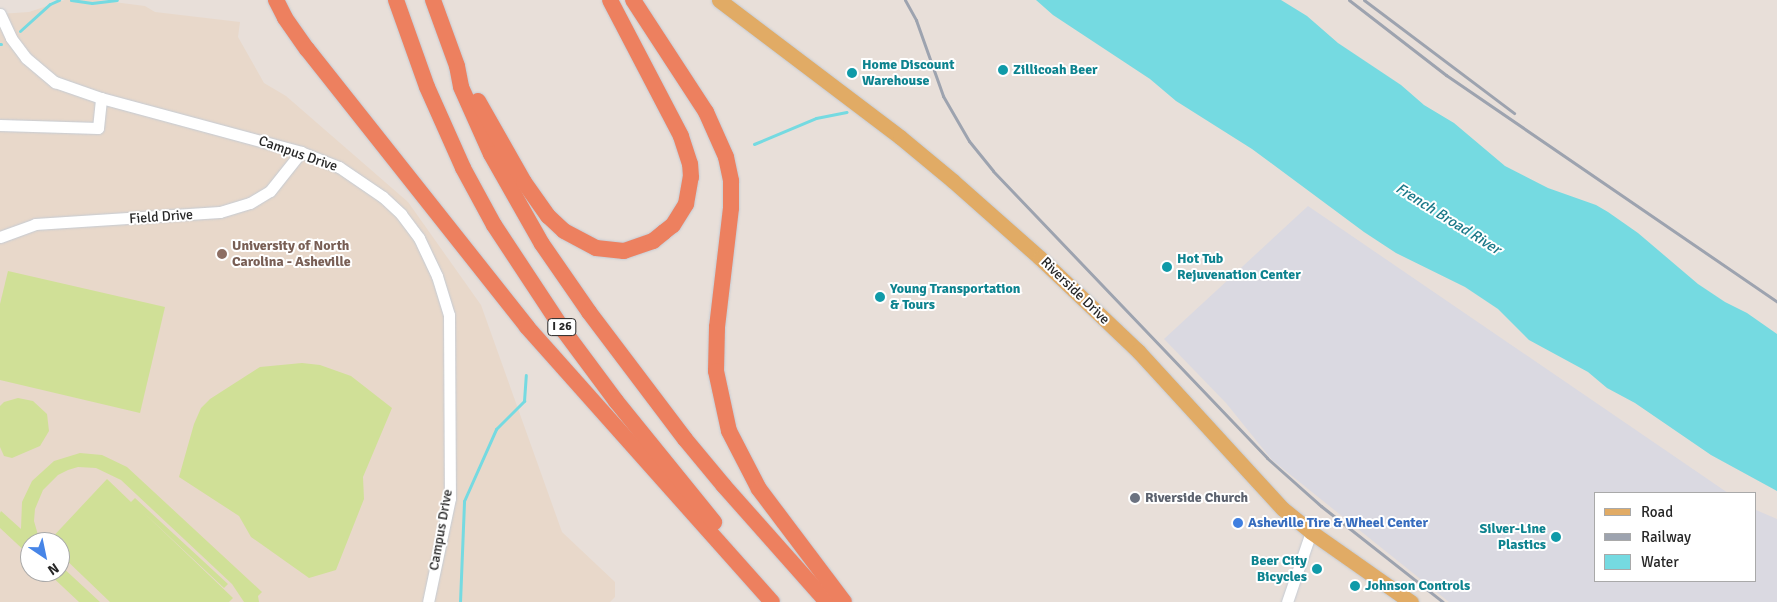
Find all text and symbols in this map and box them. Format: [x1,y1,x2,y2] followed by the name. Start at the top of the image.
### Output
[862,57,954,90] place label: Home Discount Warehouse
[1013,62,1098,78] place label: Zillicoah Beer
[997,64,1009,76] marker: Zillicoah Beer
[846,67,858,79] marker: Home Discount Warehouse
[256,133,340,175] street label: Campus Drive
[1392,180,1504,258] water label: French Broad River
[129,206,193,228] street label: Field Drive
[232,238,351,270] place label: University of North Carolina - Asheville
[216,248,228,260] marker: University of North Carolina - Asheville
[1177,251,1301,284] place label: Hot Tub Rejuvenation Center
[1037,254,1113,328] street label: Riverside Drive
[1161,261,1173,273] marker: Hot Tub Rejuvenation Center
[890,281,1020,314] place label: Young Transportation & Tours
[874,291,886,303] marker: Young Transportation & Tours
[547,318,577,337] road number: I 26
[426,488,456,572] street label: Campus Drive
[1145,490,1248,506] place label: Riverside Church
[1129,492,1141,504] marker: Riverside Church
[1594,492,1757,582] legend
[1641,503,1673,521] text: Road
[1248,515,1428,531] place label: Asheville Tire & Wheel Center
[1232,517,1244,529] marker: Asheville Tire & Wheel Center
[1480,521,1546,554] place label: Silver-Line Plastics
[1641,528,1691,546] text: Railway
[1550,531,1562,543] marker: Silver-Line Plastics
[20,532,70,582] north arrow
[1251,553,1307,586] place label: Beer City Bicycles
[1641,553,1679,571] text: Water
[44,559,62,579] text: N
[1311,563,1323,575] marker: Beer City Bicycles
[1365,578,1470,594] place label: Johnson Controls
[1349,580,1361,592] marker: Johnson Controls

